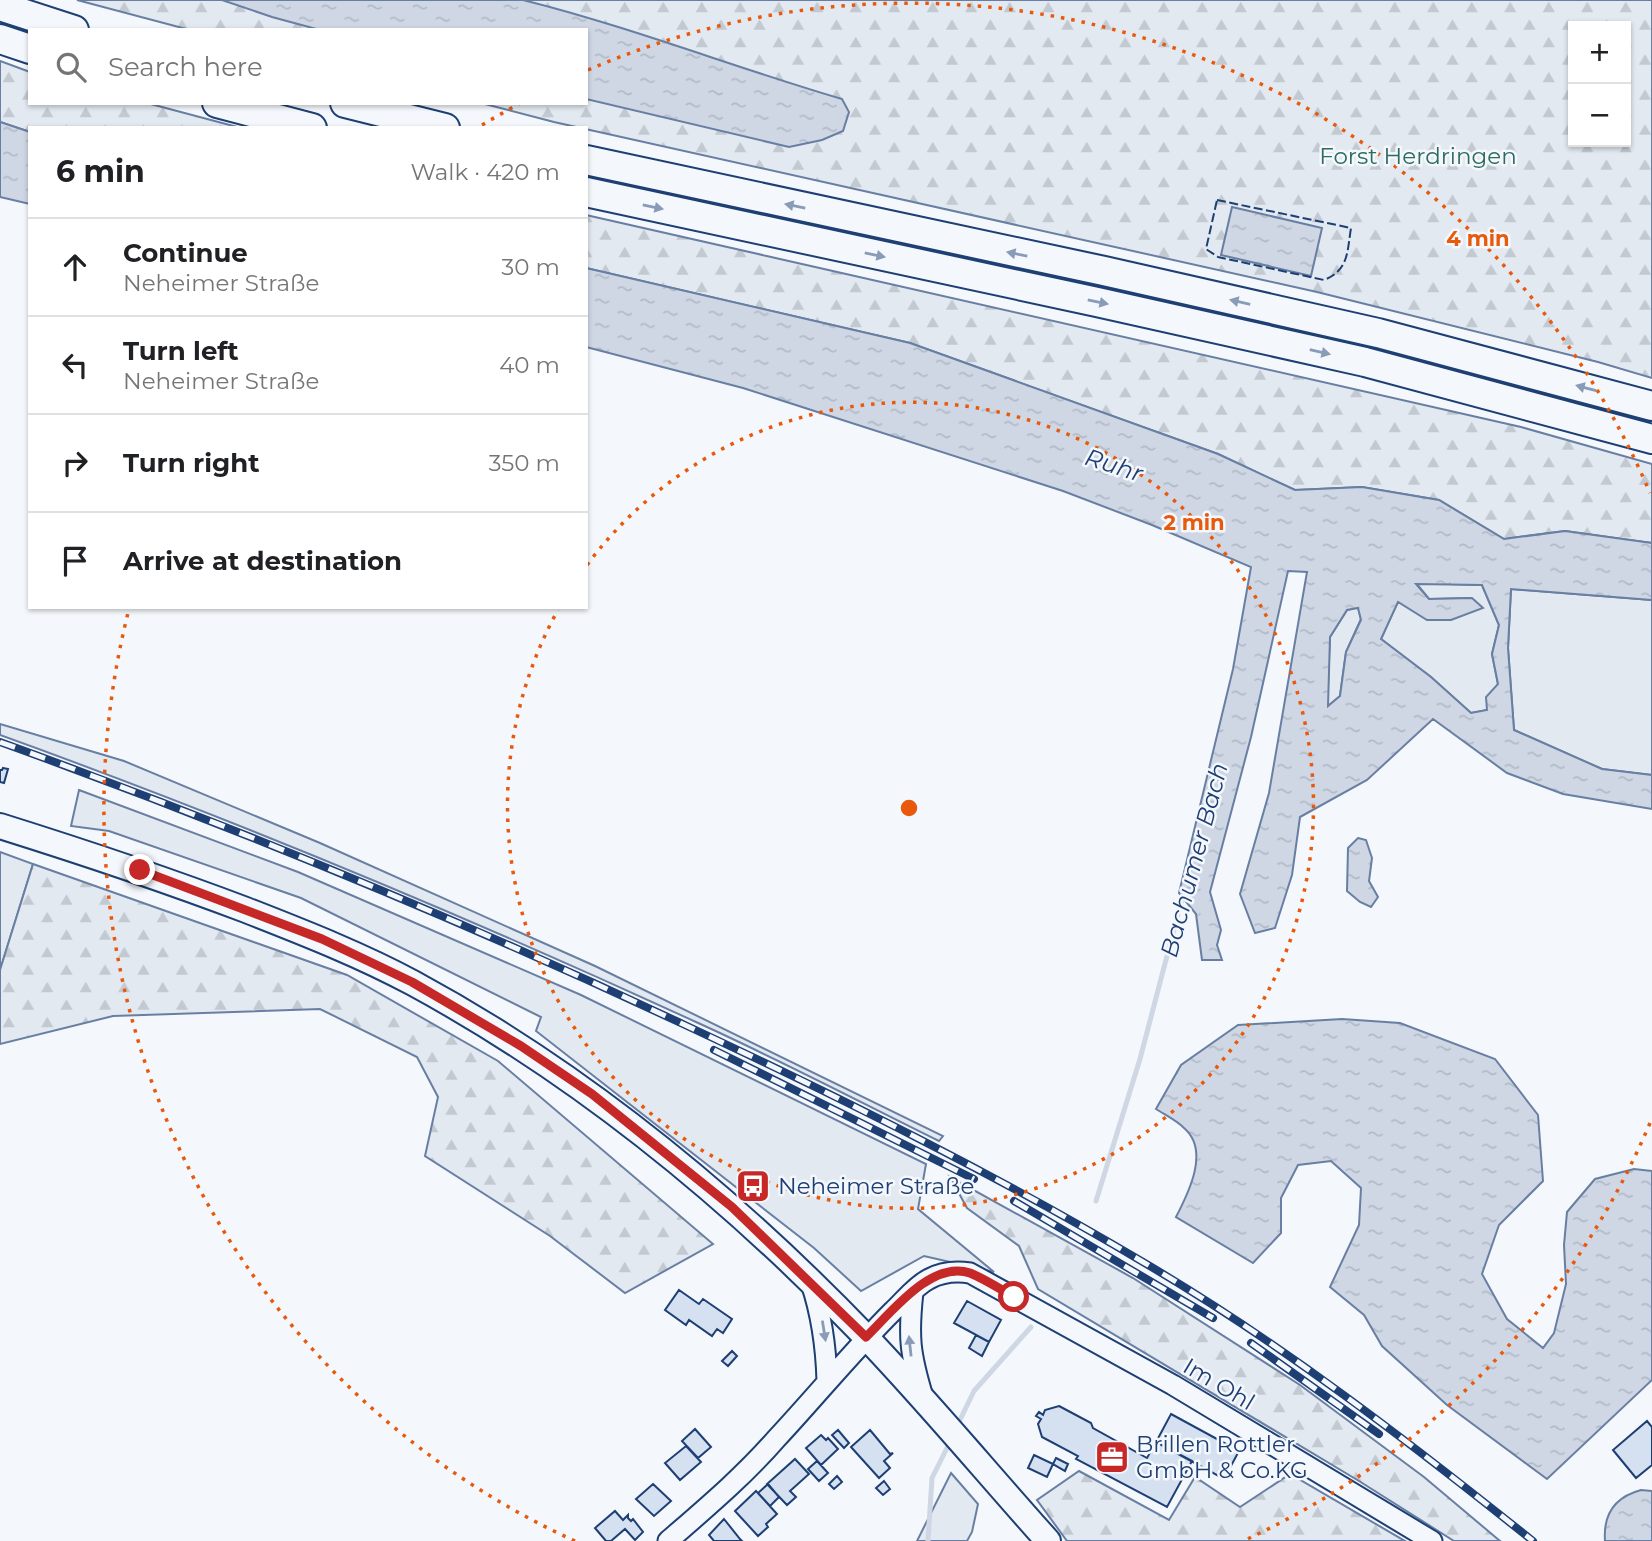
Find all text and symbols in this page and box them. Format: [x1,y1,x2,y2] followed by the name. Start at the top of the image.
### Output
[1568,21,1631,147] map controls
[1568,21,1631,84] button: +
[28,28,588,105] search box
[52,48,90,86] icon: search
[108,51,263,83] text: Search here
[1568,84,1631,147] button: −
[1319,142,1517,170] park label: Forst Herdringen
[56,153,145,190] text: 6 min
[411,158,560,186] text: Walk · 420 m
[784,201,806,212] one-way arrow
[642,202,664,213] one-way arrow
[1446,226,1510,251] text: 4 min
[123,237,248,269] text: Continue
[56,248,94,286] icon: ahead
[1006,248,1028,259] one-way arrow
[864,249,886,260] one-way arrow
[501,253,560,281] text: 30 m
[123,269,319,297] text: Neheimer Straße
[1229,296,1251,307] one-way arrow
[1087,297,1109,308] one-way arrow
[123,335,239,367] text: Turn left
[56,346,94,384] icon: left
[1309,347,1331,358] one-way arrow
[499,351,560,379] text: 40 m
[123,367,319,395] text: Neheimer Straße
[1575,383,1596,393] one-way arrow
[1081,442,1148,488] water label: Ruhr
[56,444,94,482] icon: right
[123,447,259,479] text: Turn right
[489,449,560,477] text: 350 m
[1163,510,1225,535] text: 2 min
[56,542,94,580] icon: arrive
[123,545,402,577] text: Arrive at destination
[1154,760,1234,960] water label: Bachumer Bach
[897,796,921,820] centre of rings
[124,854,155,885] route end
[734,1167,772,1205] bus stop icon: Neheimer Straße
[778,1172,974,1200] place label: Neheimer Straße
[998,1281,1029,1312] route start
[819,1320,830,1342] one-way arrow
[905,1335,916,1357] one-way arrow
[1178,1352,1260,1416] street label: Im Ohl
[1136,1430,1308,1484] place label: Brillen Rottler GmbH & Co.KG
[1093,1438,1131,1476] office icon: Brillen Rottler GmbH & Co.KG

